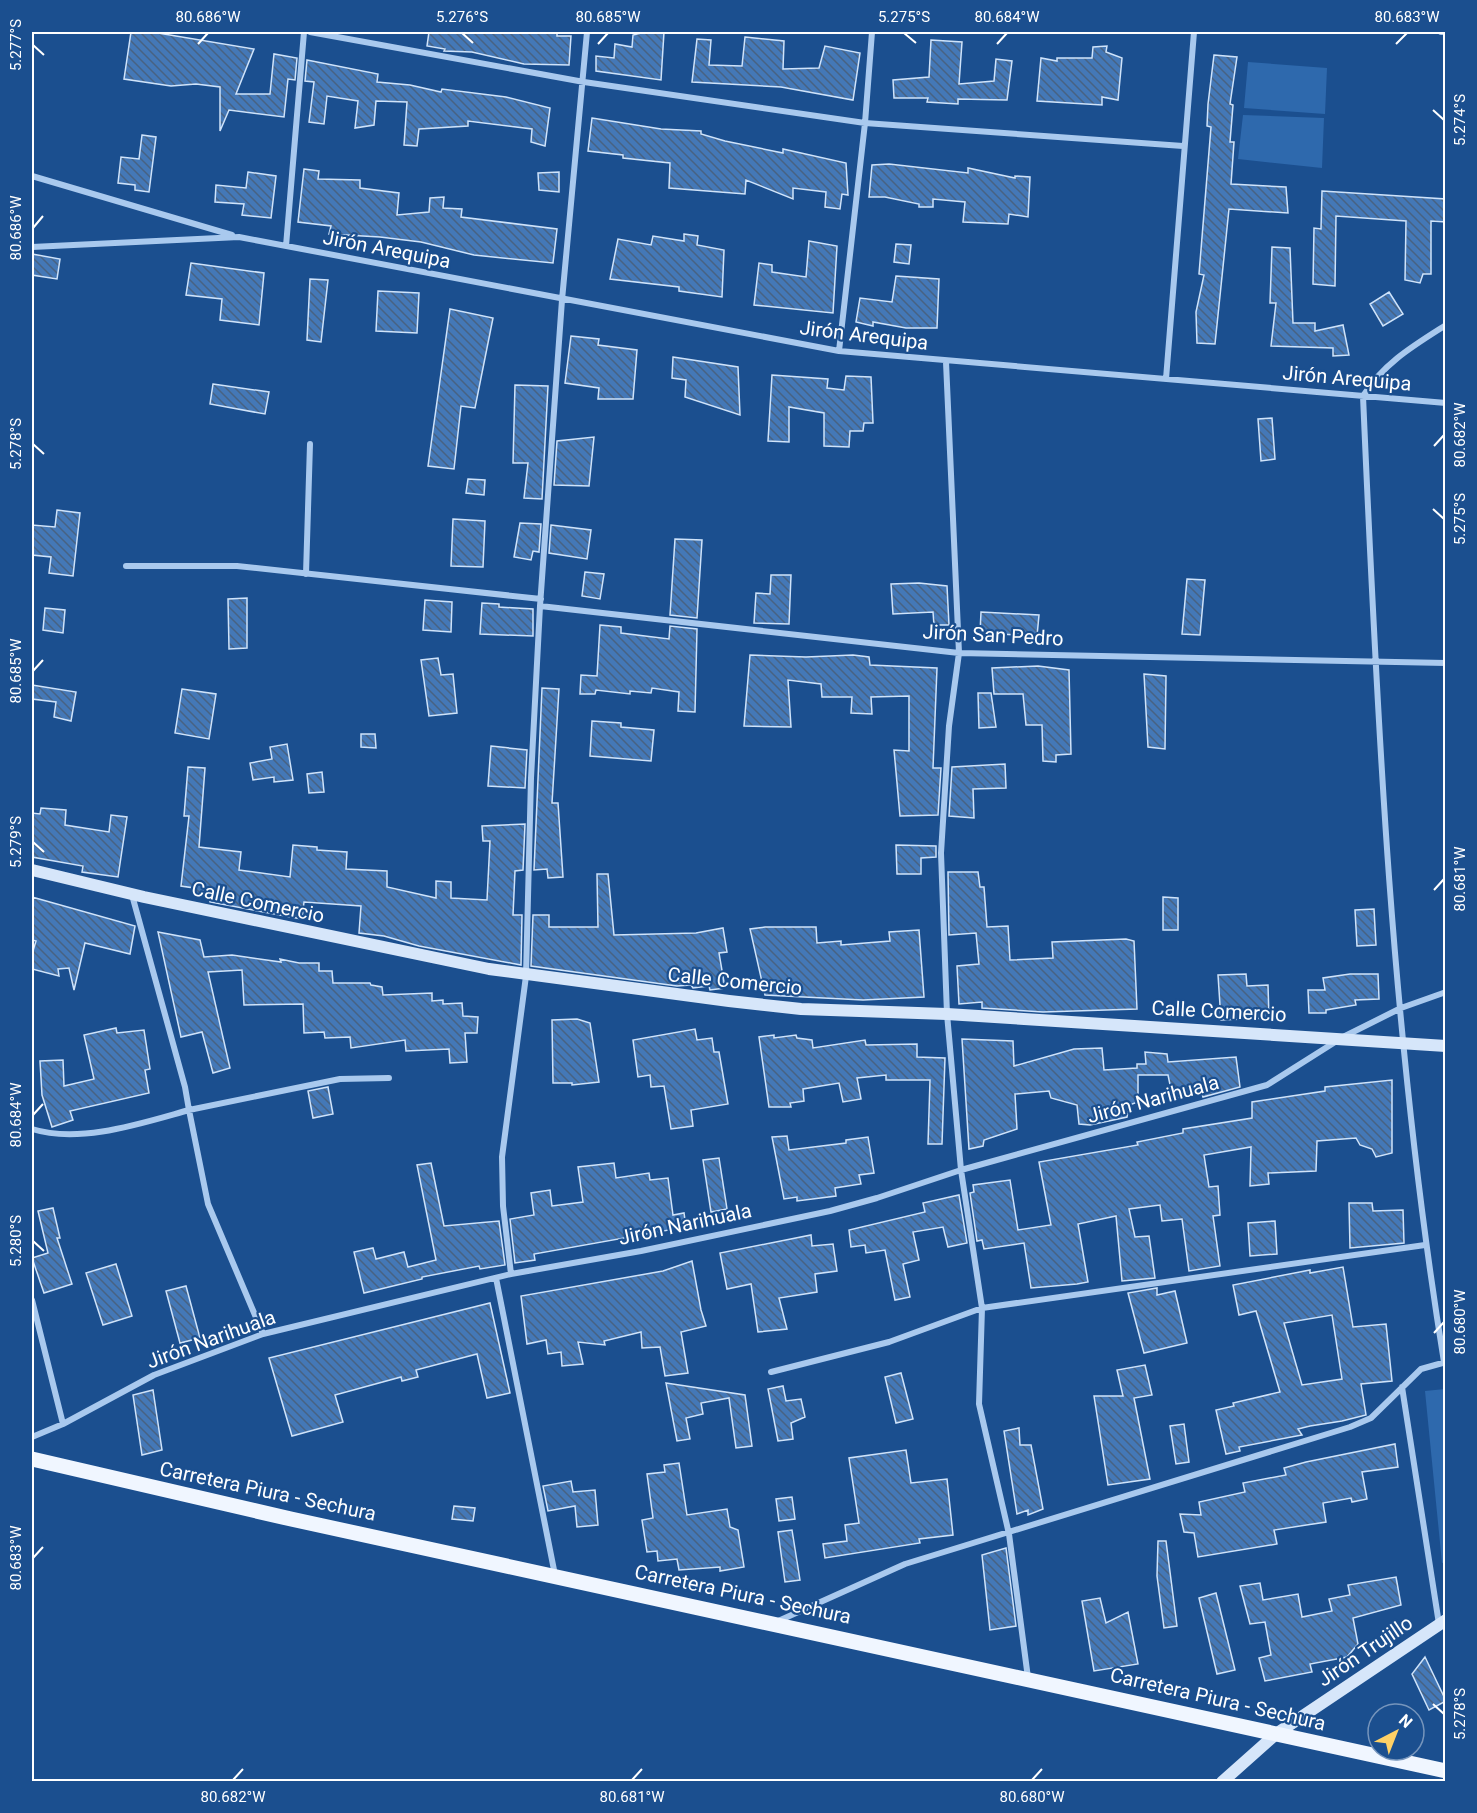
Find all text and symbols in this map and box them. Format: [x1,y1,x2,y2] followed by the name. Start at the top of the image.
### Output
[175,8,241,26] text: 80.686°W
[436,8,488,26] text: 5.276°S
[575,8,641,26] text: 80.685°W
[878,8,930,26] text: 5.275°S
[974,8,1040,26] text: 80.684°W
[1374,8,1440,26] text: 80.683°W
[7,19,25,71] text: 5.277°S
[1451,94,1469,146] text: 5.274°S
[7,195,25,261] text: 80.686°W
[321,225,453,273] street label: Jirón Arequipa
[798,315,930,355] street label: Jirón Arequipa
[1281,360,1413,396] street label: Jirón Arequipa
[1451,402,1469,468] text: 80.682°W
[7,418,25,470] text: 5.278°S
[1451,493,1469,545] text: 5.275°S
[922,619,1064,651] street label: Jirón San Pedro
[7,638,25,704] text: 80.685°W
[7,816,25,868] text: 5.279°S
[1451,846,1469,912] text: 80.681°W
[189,876,327,928] street label: Calle Comercio
[667,962,803,1000] street label: Calle Comercio
[1151,995,1287,1027] street label: Calle Comercio
[1085,1070,1221,1128] street label: Jirón Narihuala
[7,1082,25,1148] text: 80.684°W
[616,1198,754,1250] street label: Jirón Narihuala
[7,1215,25,1267] text: 5.280°S
[1451,1289,1469,1355] text: 80.680°W
[143,1305,279,1373] street label: Jirón Narihuala
[158,1456,378,1526] street label: Carretera Piura - Sechura
[7,1525,25,1591] text: 80.683°W
[633,1559,853,1629] street label: Carretera Piura - Sechura
[1313,1610,1417,1692] street label: Jirón Trujillo
[1108,1662,1328,1736] street label: Carretera Piura - Sechura
[1451,1688,1469,1740] text: 5.278°S
[1366,1702,1426,1762] north arrow
[1395,1710,1416,1732] text: N
[200,1788,266,1806] text: 80.682°W
[599,1788,665,1806] text: 80.681°W
[999,1788,1065,1806] text: 80.680°W

